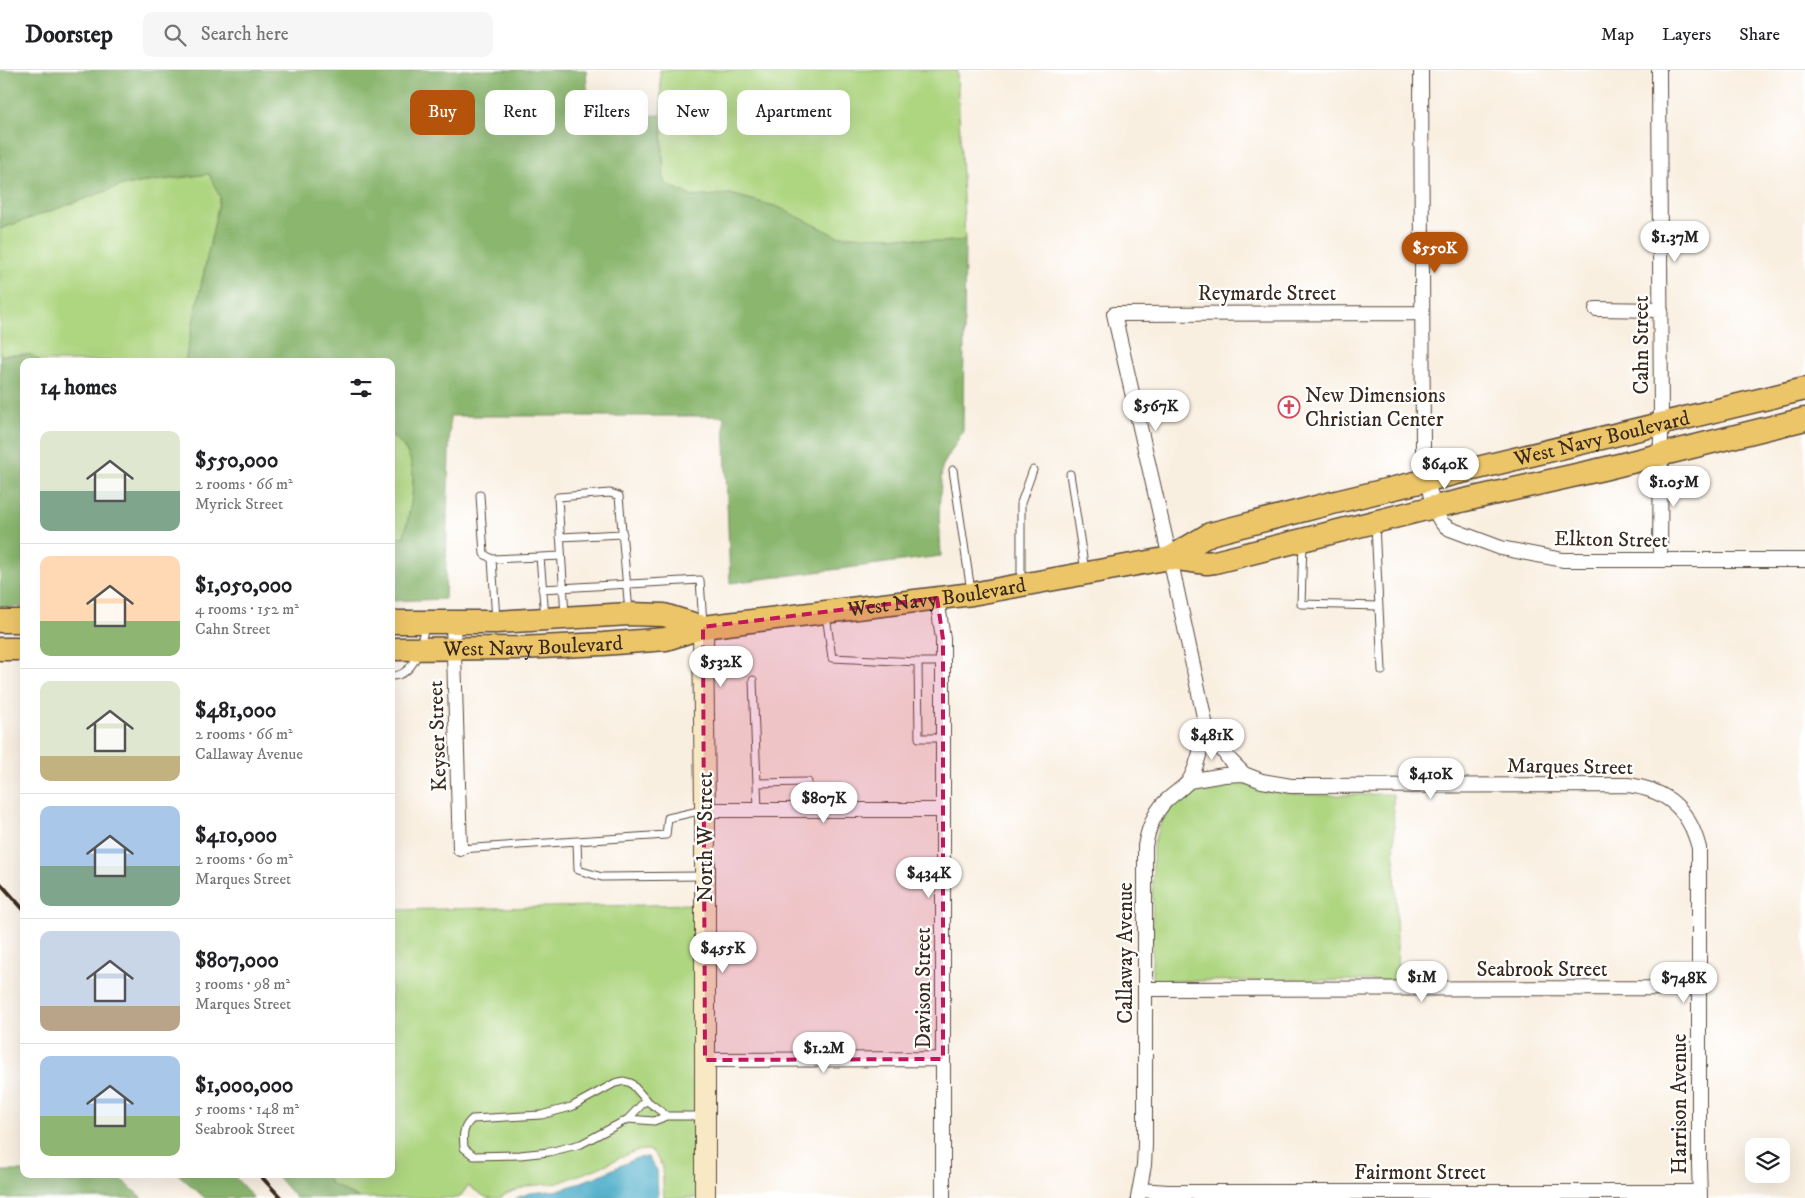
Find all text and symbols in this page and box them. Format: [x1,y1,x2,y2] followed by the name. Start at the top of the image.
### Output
[143,12,493,57] search box
[25,20,113,50] text: Doorstep
[161,21,189,49] icon: search
[201,23,289,46] text: Search here
[1601,24,1634,46] text: Map
[1662,24,1711,46] text: Layers
[1739,24,1780,46] text: Share
[410,90,475,135] chip: Buy
[485,90,555,135] chip: Rent
[565,90,648,135] chip: Filters
[658,90,727,135] chip: New
[737,90,850,135] chip: Apartment
[1634,220,1716,263] pin: $1.37M
[1651,227,1699,247] text: $1.37M
[1400,232,1470,274] pin: $550K
[1413,238,1457,258] text: $550K
[1198,281,1336,307] street label: Reymarde Street
[1629,295,1655,395] street label: Cahn Street
[347,374,375,402] icon: filters
[40,375,117,401] text: 14 homes
[1305,383,1446,433] place label: New Dimensions Christian Center
[1121,390,1191,432] pin: $567K
[1277,395,1301,419] church icon: New Dimensions Christian Center
[1134,396,1178,416] text: $567K
[1511,405,1693,473] street label: West Navy Boulevard
[195,448,278,474] text: $550,000
[1410,448,1480,490] pin: $640K
[80,451,140,511] icon: home
[1422,454,1468,474] text: $640K
[1633,466,1715,508] pin: $1.05M
[1649,472,1699,492] text: $1.05M
[195,474,293,494] text: 2 rooms · 66 m²
[195,494,283,514] text: Myrick Street
[1554,526,1668,554] street label: Elkton Street
[845,572,1029,623] street label: West Navy Boulevard
[195,573,292,599] text: $1,050,000
[80,576,140,636] icon: home
[195,599,299,619] text: 4 rooms · 152 m²
[195,619,270,639] text: Cahn Street
[442,630,624,663] street label: West Navy Boulevard
[686,646,756,688] pin: $532K
[700,652,742,672] text: $532K
[423,680,453,792] street label: Keyser Street
[195,698,276,724] text: $481,000
[80,701,140,761] icon: home
[1177,718,1247,761] pin: $481K
[195,724,293,744] text: 2 rooms · 66 m²
[1190,725,1234,745] text: $481K
[195,744,303,764] text: Callaway Avenue
[1507,753,1634,781] street label: Marques Street
[1396,758,1466,800] pin: $410K
[1409,764,1453,784] text: $410K
[693,772,719,902] street label: North W Street
[789,782,859,824] pin: $807K
[801,788,847,808] text: $807K
[195,823,277,849] text: $410,000
[80,826,140,886] icon: home
[195,849,293,869] text: 2 rooms · 60 m²
[894,856,964,899] pin: $434K
[907,863,951,883] text: $434K
[195,869,291,889] text: Marques Street
[1113,882,1139,1024] street label: Callaway Avenue
[911,927,937,1049] street label: Davison Street
[688,932,758,974] pin: $455K
[701,938,745,958] text: $455K
[195,948,279,974] text: $807,000
[80,951,140,1011] icon: home
[1476,957,1608,983] street label: Seabrook Street
[1398,960,1446,1003] pin: $1M
[1649,962,1719,1004] pin: $748K
[1407,967,1437,987] text: $1M
[1661,968,1707,988] text: $748K
[195,974,290,994] text: 3 rooms · 98 m²
[195,994,291,1014] text: Marques Street
[789,1032,859,1074] pin: $1.2M
[1667,1033,1693,1174] street label: Harrison Avenue
[804,1038,844,1058] text: $1.2M
[195,1073,293,1099] text: $1,000,000
[80,1076,140,1136] icon: home
[195,1099,299,1119] text: 5 rooms · 148 m²
[195,1119,295,1139] text: Seabrook Street
[1745,1138,1790,1183] map controls
[1745,1138,1790,1183] button: layers
[1354,1160,1486,1186] street label: Fairmont Street

